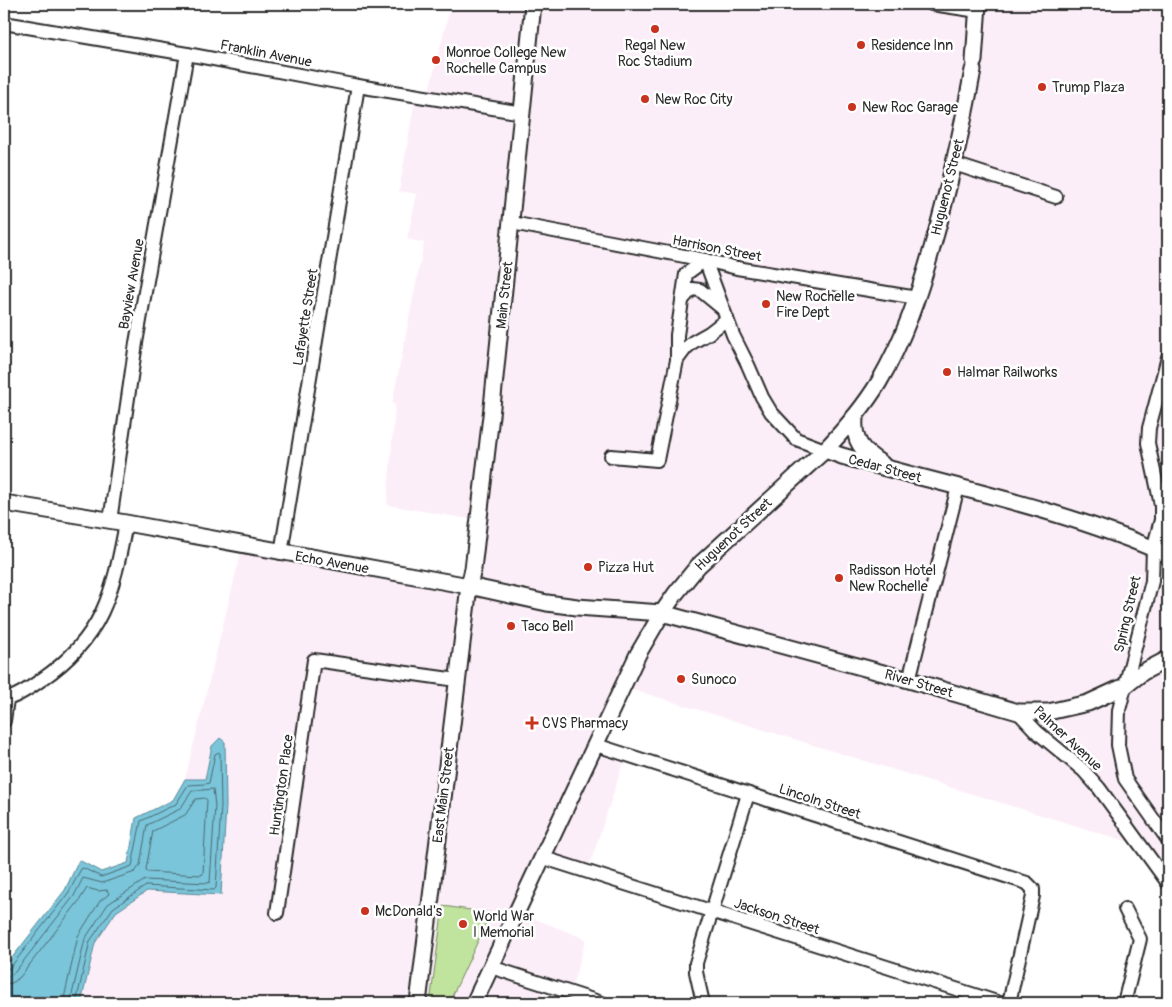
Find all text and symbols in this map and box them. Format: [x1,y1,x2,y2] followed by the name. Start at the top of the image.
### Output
[649,23,661,35] marker: Regal New Roc Stadium
[219,36,313,71] street label: Franklin Avenue
[618,37,692,70] place label: Regal New Roc Stadium
[871,37,953,54] place label: Residence Inn
[855,39,867,51] marker: Residence Inn
[446,44,567,77] place label: Monroe College New Rochelle Campus
[430,54,442,66] marker: Monroe College New Rochelle Campus
[1052,79,1124,96] place label: Trump Plaza
[1036,81,1048,93] marker: Trump Plaza
[655,91,732,108] place label: New Roc City
[639,93,651,105] marker: New Roc City
[862,99,958,116] place label: New Roc Garage
[846,101,858,113] marker: New Roc Garage
[927,137,968,237] street label: Huguenot Street
[671,232,763,266] street label: Harrison Street
[115,237,148,331] street label: Bayview Avenue
[492,260,517,330] street label: Main Street
[289,267,322,367] street label: Lafayette Street
[776,288,855,321] place label: New Rochelle Fire Dept
[760,298,772,310] marker: New Rochelle Fire Dept
[957,364,1058,381] place label: Halmar Railworks
[941,366,953,378] marker: Halmar Railworks
[846,451,924,486] street label: Cedar Street
[691,494,776,574] street label: Huguenot Street
[294,548,370,577] street label: Echo Avenue
[598,559,654,576] place label: Pizza Hut
[582,561,594,573] marker: Pizza Hut
[849,562,936,595] place label: Radisson Hotel New Rochelle
[833,572,845,584] marker: Radisson Hotel New Rochelle
[1110,574,1145,654] street label: Spring Street
[521,618,574,635] place label: Taco Bell
[505,620,517,632] marker: Taco Bell
[883,666,955,701] street label: River Street
[691,671,737,688] place label: Sunoco
[675,673,687,685] marker: Sunoco
[1030,702,1105,774] street label: Palmer Avenue
[542,715,628,732] place label: CVS Pharmacy
[526,717,538,729] marker: CVS Pharmacy
[266,733,297,837] street label: Huntington Place
[429,746,458,844] street label: East Main Street
[777,780,863,823] street label: Lincoln Street
[732,895,822,938] street label: Jackson Street
[375,903,443,920] place label: McDonald's
[359,905,371,917] marker: McDonald's
[473,908,534,941] place label: World War I Memorial
[457,918,469,930] marker: World War I Memorial

